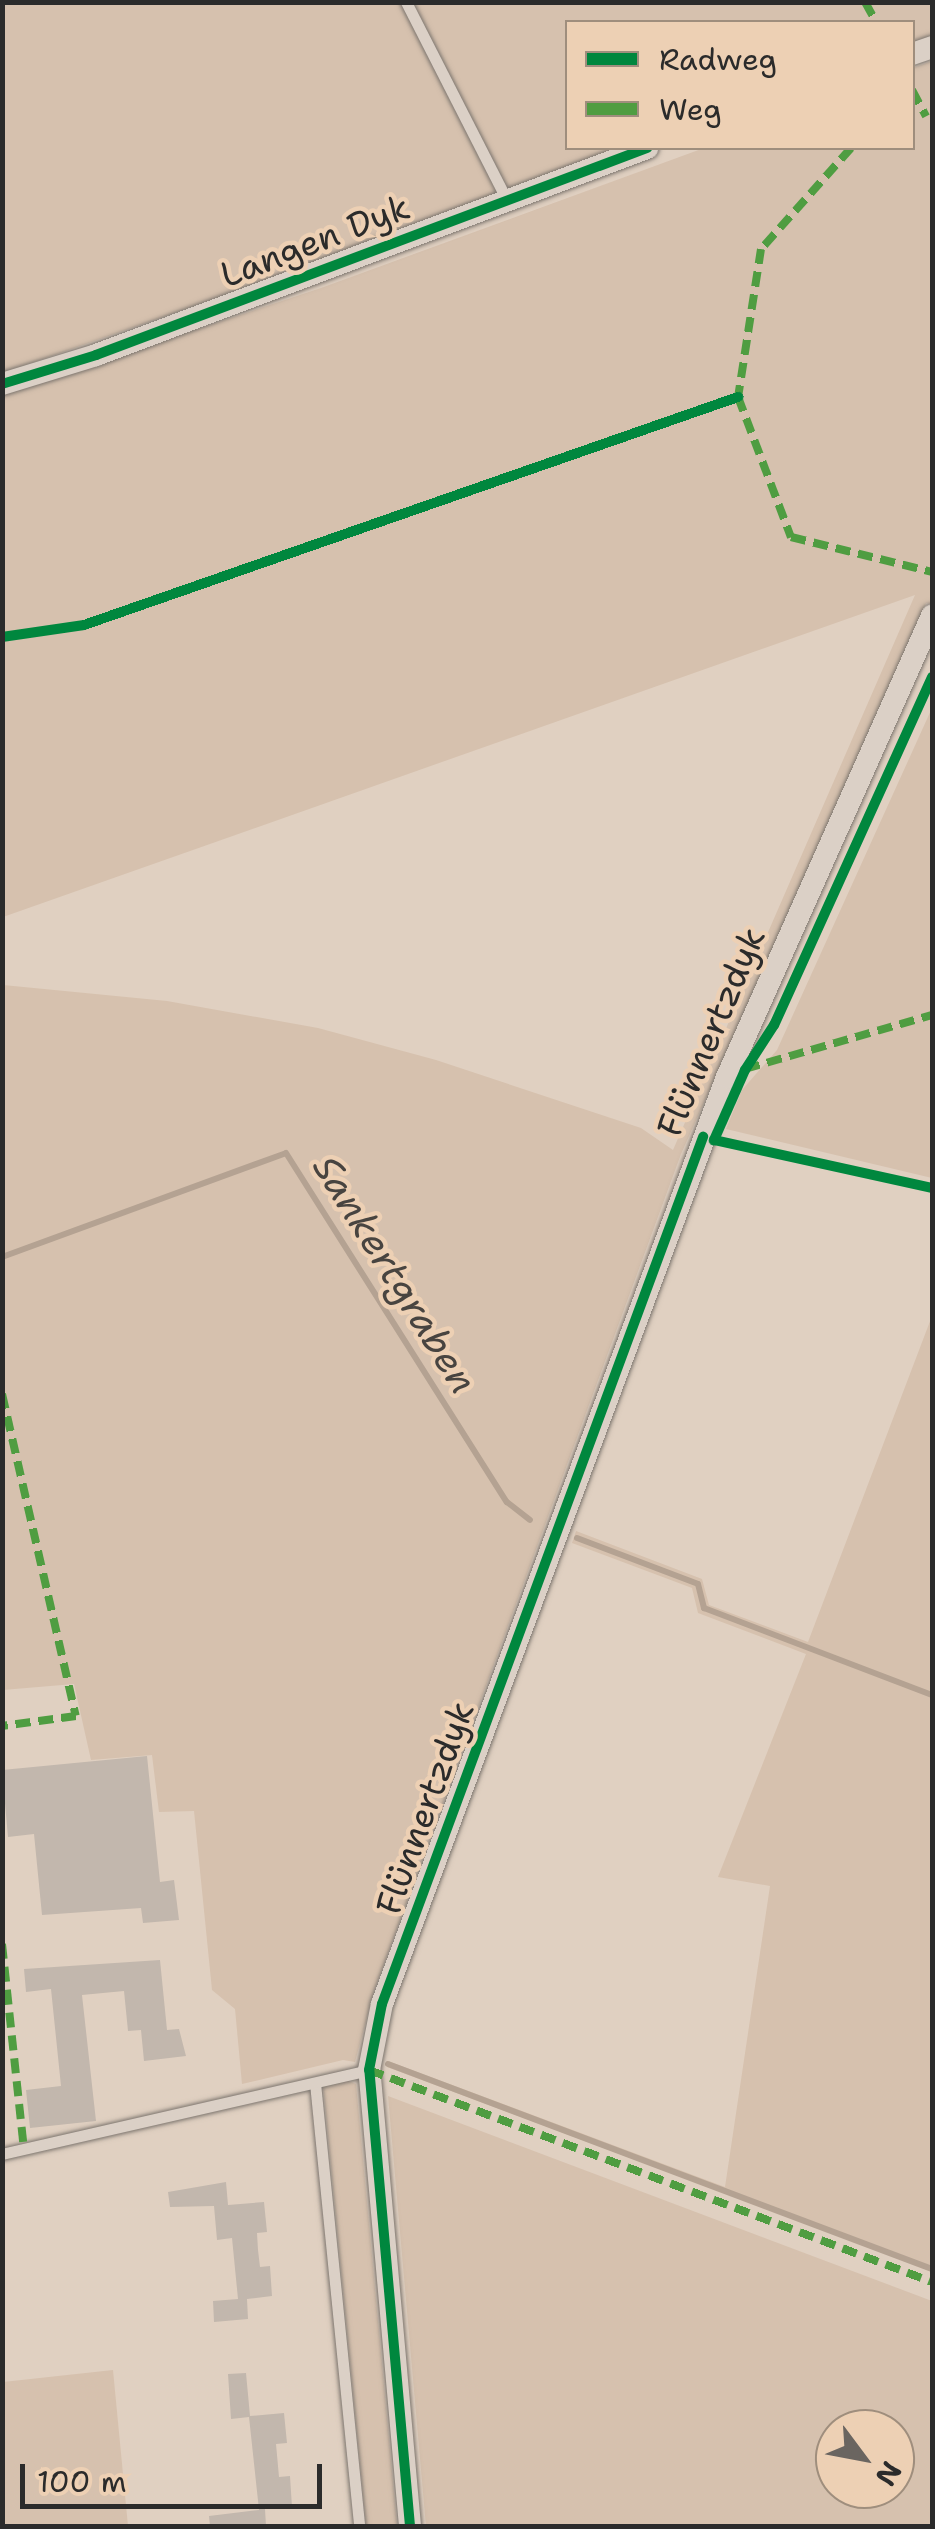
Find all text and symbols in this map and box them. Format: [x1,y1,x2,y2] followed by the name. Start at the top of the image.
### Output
[565,20,915,150] legend
[659,39,777,80] text: Radweg
[659,89,722,130] text: Weg
[215,186,415,296] street label: Langen Dyk
[648,921,774,1143] street label: Flünnertzdyk
[303,1146,487,1402] water label: Sankertgraben
[367,1696,483,1920] street label: Flünnertzdyk
[815,2409,915,2509] north arrow
[25,2444,328,2506] scale bar
[867,2454,911,2493] text: N
[37,2461,127,2502] text: 100 m

